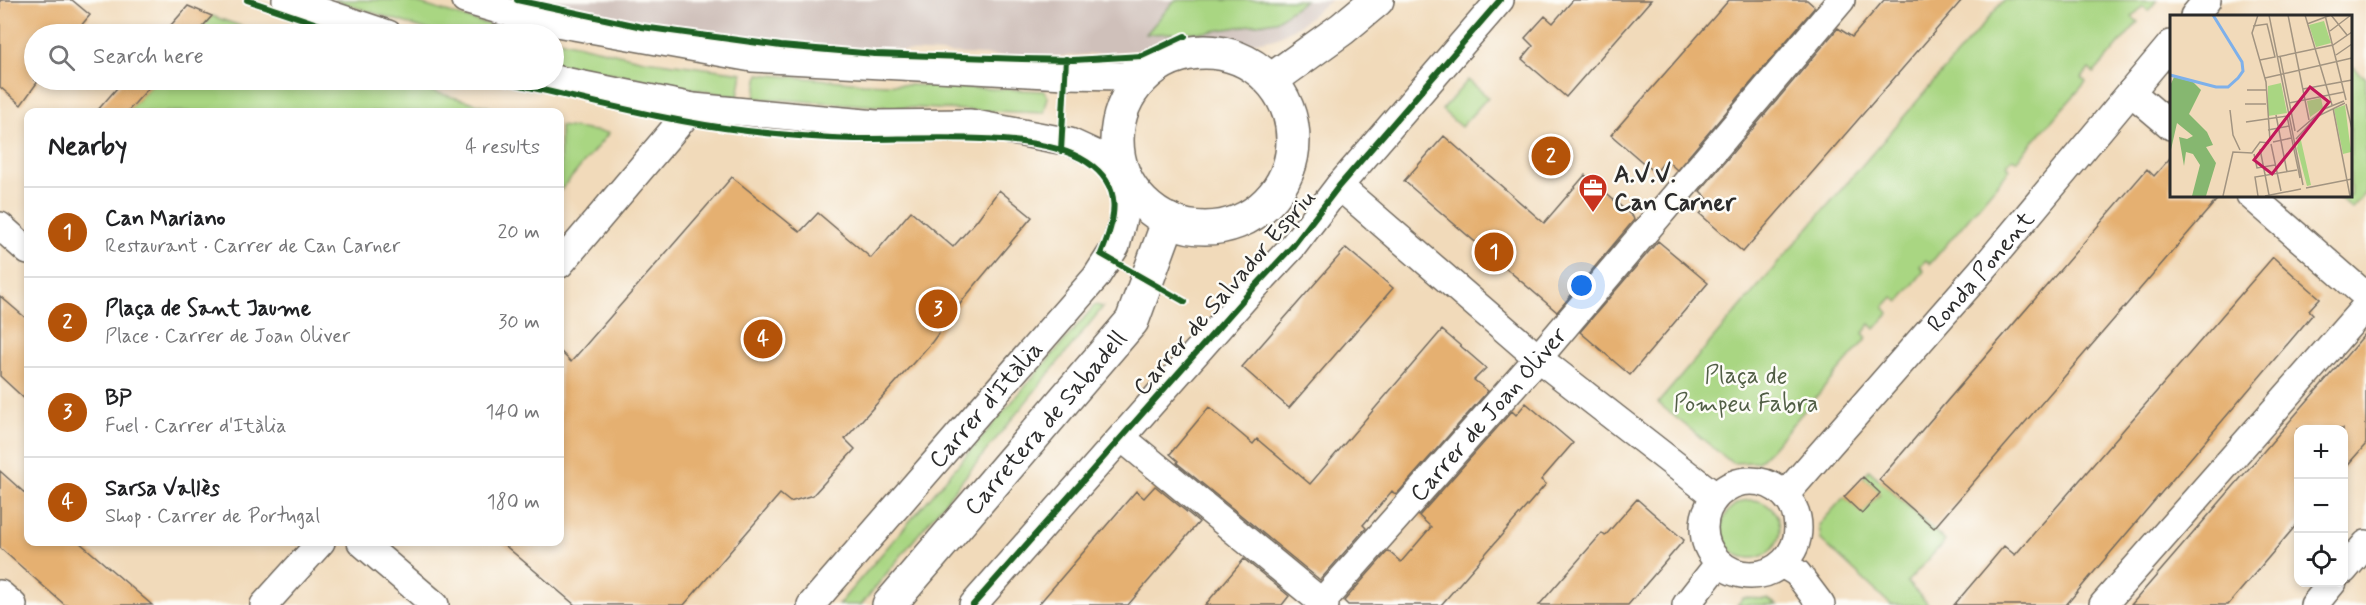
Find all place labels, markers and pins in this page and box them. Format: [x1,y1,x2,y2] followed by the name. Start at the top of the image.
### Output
[1532,134,1570,178] pin: 2
[1614,160,1737,219] place label: A.V.V. Can Carner
[1577,172,1609,214] office icon: A.V.V. Can Carner
[1474,230,1514,274] pin: 1
[918,286,958,332] pin: 3
[744,316,783,362] pin: 4

